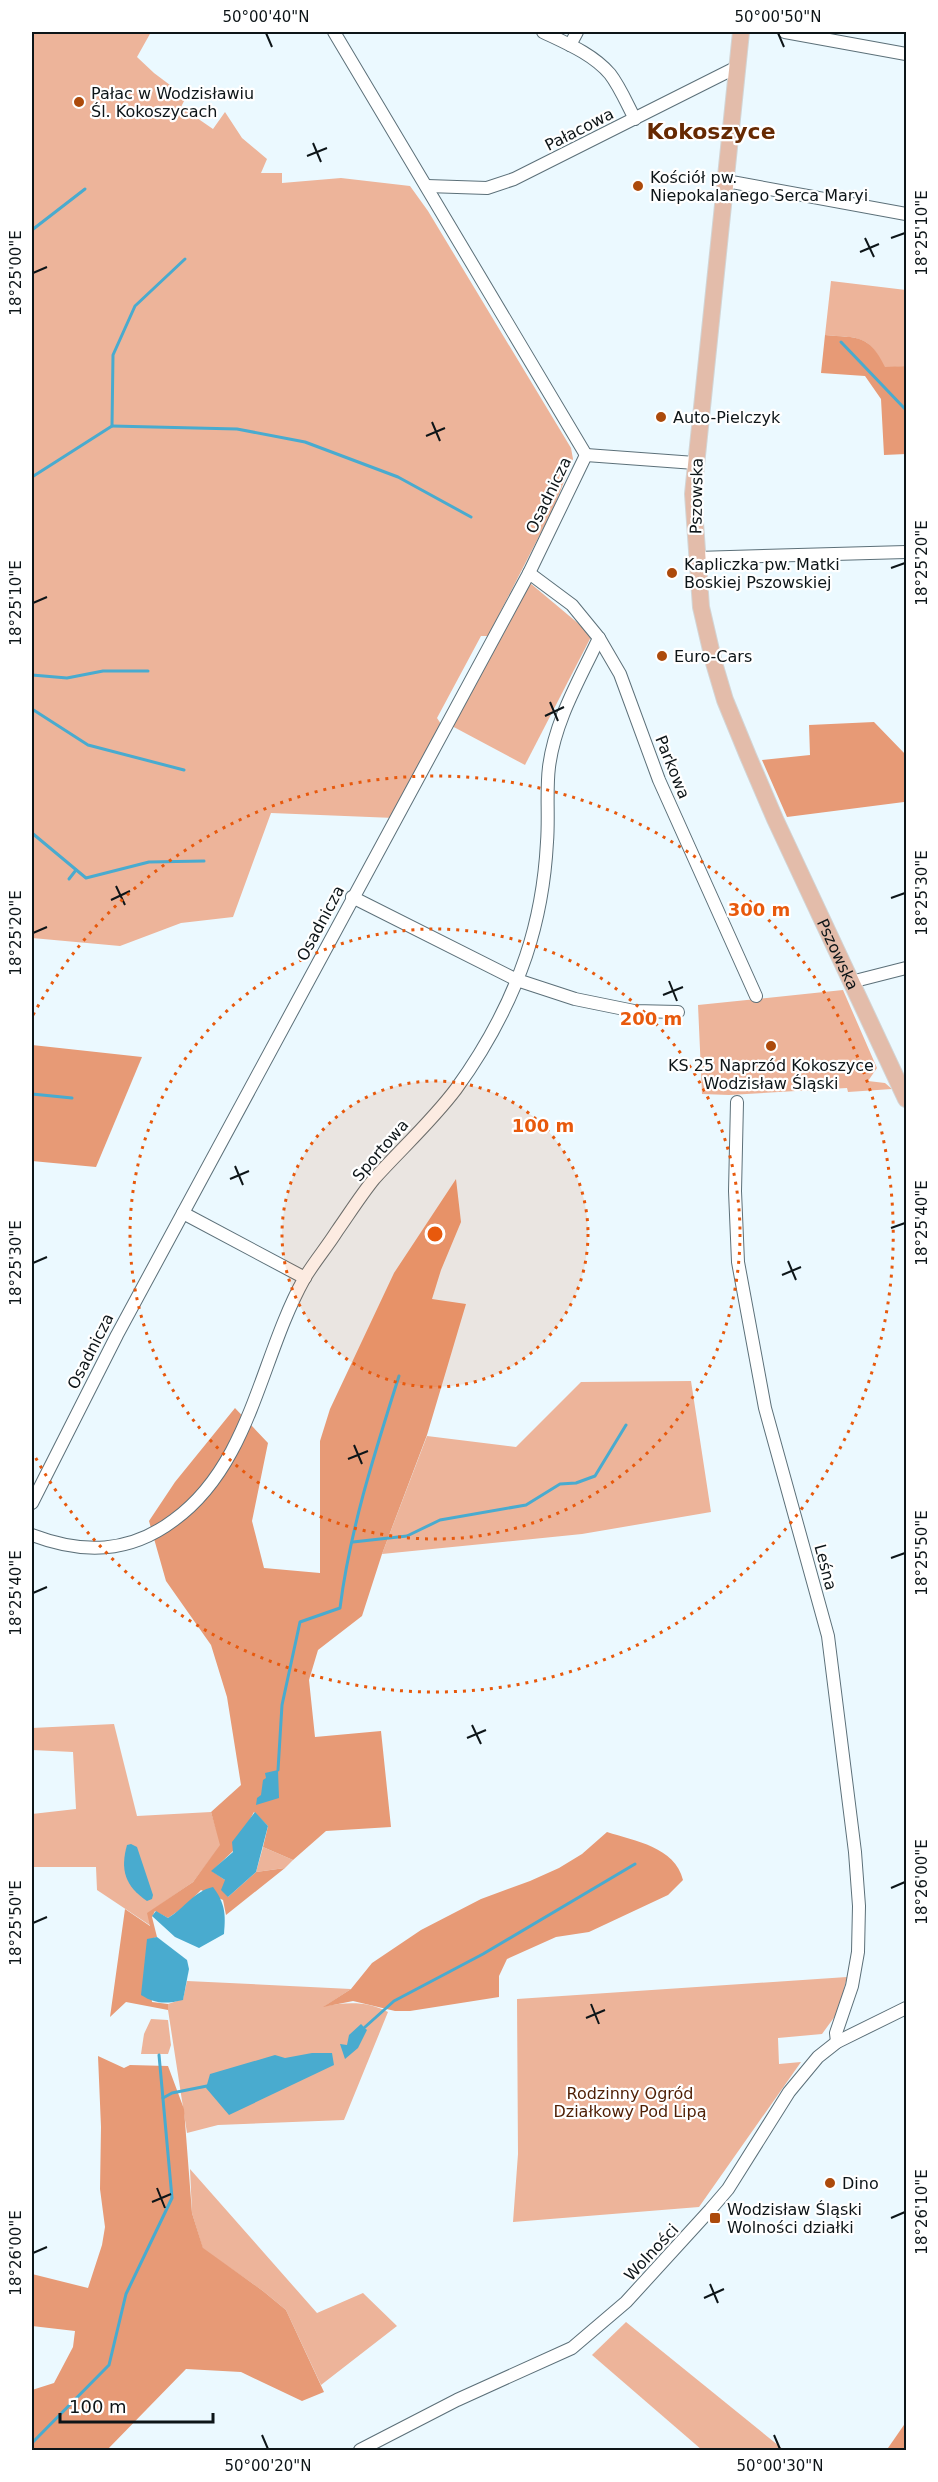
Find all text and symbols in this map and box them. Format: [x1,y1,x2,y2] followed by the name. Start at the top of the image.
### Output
[222,8,310,26] text: 50°00'40"N
[734,8,822,26] text: 50°00'50"N
[91,84,254,121] place label: Pałac w Wodzisławiu Śl. Kokoszycach
[72,95,86,109] marker: Pałac w Wodzisławiu Śl. Kokoszycach
[542,104,617,155] street label: Pałacowa
[646,119,776,144] district label: Kokoszyce
[650,168,868,205] place label: Kościół pw. Niepokalanego Serca Maryi
[631,179,645,193] marker: Kościół pw. Niepokalanego Serca Maryi
[913,190,931,276] text: 18°25'10"E
[7,230,25,316] text: 18°25'00"E
[673,408,781,427] place label: Auto-Pielczyk
[654,410,668,424] marker: Auto-Pielczyk
[522,454,575,536] street label: Osadnicza
[686,458,707,534] street label: Pszowska
[913,520,931,606] text: 18°25'20"E
[684,555,840,592] place label: Kapliczka pw. Matki Boskiej Pszowskiej
[7,560,25,646] text: 18°25'10"E
[665,566,679,580] marker: Kapliczka pw. Matki Boskiej Pszowskiej
[674,647,752,666] place label: Euro-Cars
[655,649,669,663] marker: Euro-Cars
[651,733,694,802] street label: Parkowa
[913,850,931,936] text: 18°25'30"E
[293,882,348,964] street label: Osadnicza
[7,890,25,976] text: 18°25'20"E
[728,899,790,920] text: 300 m
[813,916,862,993] street label: Pszowska
[620,1008,682,1029] text: 200 m
[764,1039,778,1053] marker: KS 25 Naprzód Kokoszyce Wodzisław Śląski
[668,1056,874,1093] place label: KS 25 Naprzód Kokoszyce Wodzisław Śląski
[512,1115,574,1136] text: 100 m
[348,1116,412,1185] street label: Sportowa
[913,1180,931,1266] text: 18°25'40"E
[7,1220,25,1306] text: 18°25'30"E
[425,1224,445,1244] centre of rings
[63,1310,118,1392] street label: Osadnicza
[913,1510,931,1596] text: 18°25'50"E
[810,1542,841,1592] street label: Leśna
[7,1550,25,1636] text: 18°25'40"E
[913,1839,931,1925] text: 18°26'00"E
[7,1880,25,1966] text: 18°25'50"E
[553,2084,707,2121] park label: Rodzinny Ogród Działkowy Pod Lipą
[913,2169,931,2255] text: 18°26'10"E
[842,2174,879,2193] place label: Dino
[823,2176,837,2190] marker: Dino
[727,2200,862,2237] place label: Wodzisław Śląski Wolności działki
[7,2210,25,2296] text: 18°26'00"E
[708,2211,722,2225] marker: Wodzisław Śląski Wolności działki
[620,2220,682,2285] street label: Wolności
[60,2386,213,2424] scale bar
[69,2396,127,2417] text: 100 m
[224,2457,312,2475] text: 50°00'20"N
[736,2457,824,2475] text: 50°00'30"N

